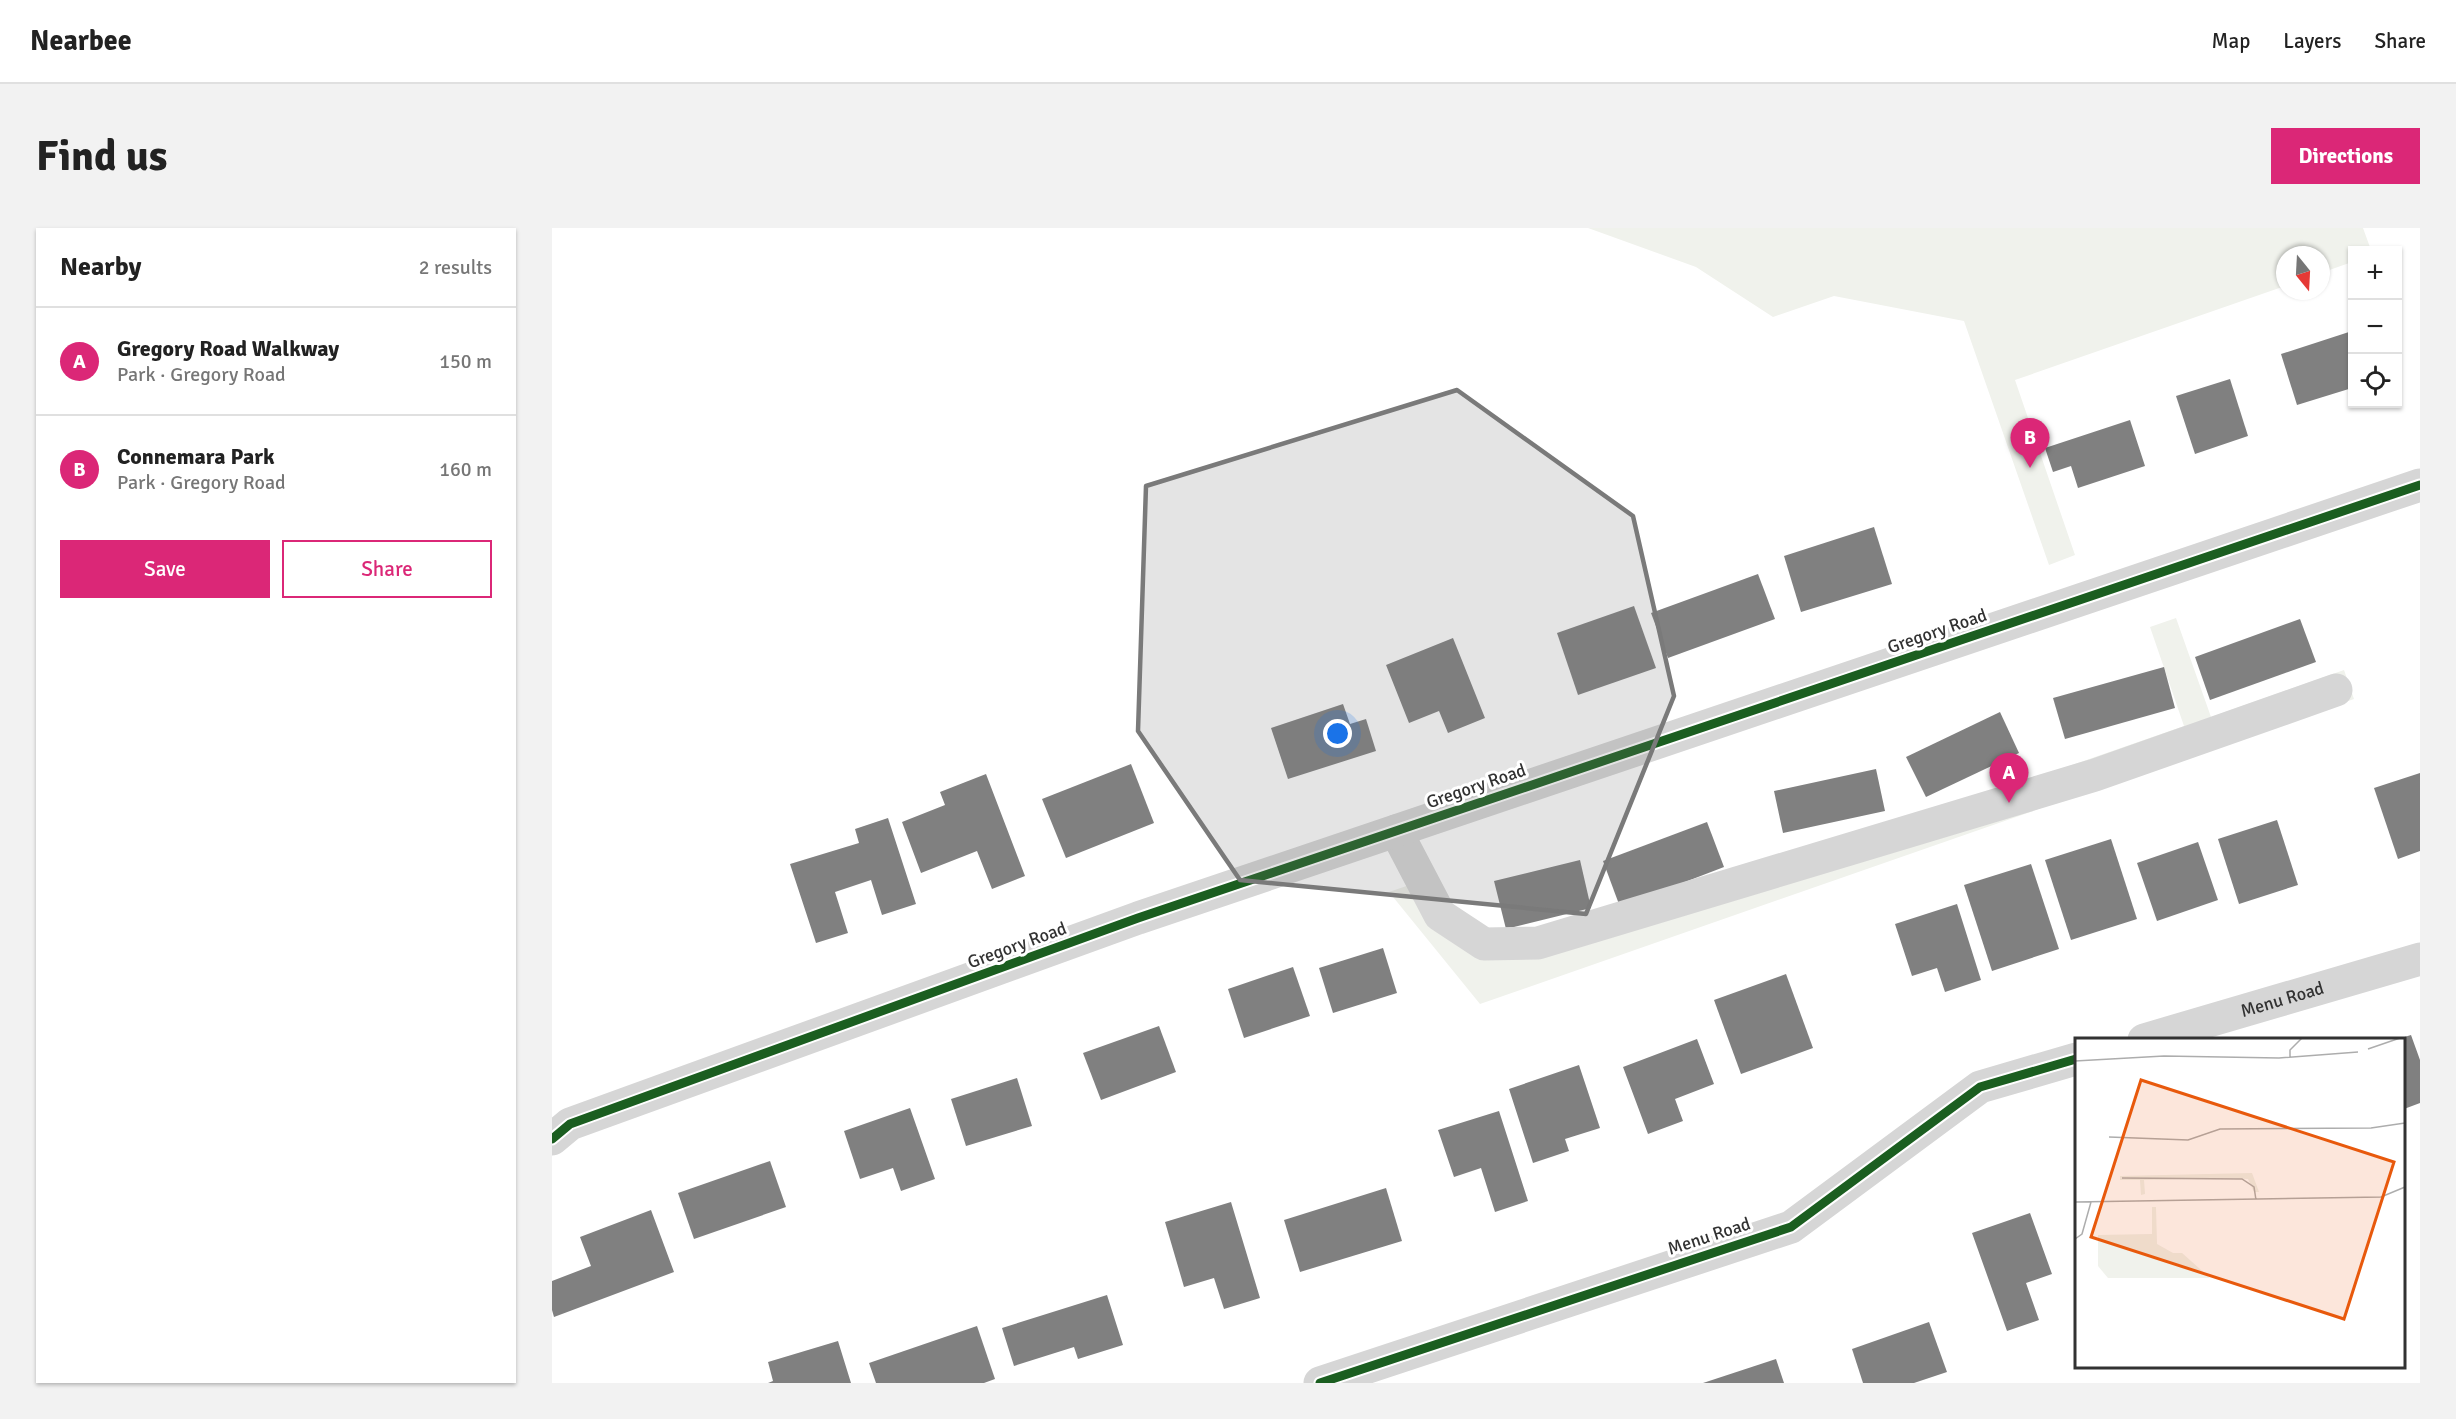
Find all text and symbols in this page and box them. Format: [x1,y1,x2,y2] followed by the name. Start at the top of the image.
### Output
[30,24,132,58] text: Nearbee
[2212,28,2250,54] text: Map
[2283,28,2341,54] text: Layers
[2374,28,2426,54] text: Share
[2271,128,2420,184] button: Directions
[36,131,167,182] text: Find us
[2276,246,2330,300] north arrow
[2348,246,2402,408] map controls
[2348,246,2402,300] button: +
[60,251,141,283] text: Nearby
[419,255,492,280] text: 2 results
[2348,300,2402,354] button: −
[117,335,339,362] text: Gregory Road Walkway
[73,349,86,374] text: A
[439,349,492,374] text: 150 m
[2348,354,2402,408] button: locate
[117,362,286,387] text: Park · Gregory Road
[2010,418,2050,468] pin: B
[117,443,275,470] text: Connemara Park
[73,457,86,482] text: B
[439,457,492,482] text: 160 m
[117,470,286,495] text: Park · Gregory Road
[60,540,270,598] button: Save
[282,540,492,598] button: Share
[1884,604,1990,658] street label: Gregory Road
[1323,719,1352,748] your location
[1990,754,2028,803] pin: A
[1423,759,1529,813] street label: Gregory Road
[965,917,1069,973] street label: Gregory Road
[2238,977,2326,1022] street label: Menu Road
[2075,1038,2405,1368] inset map
[1665,1212,1753,1260] street label: Menu Road

